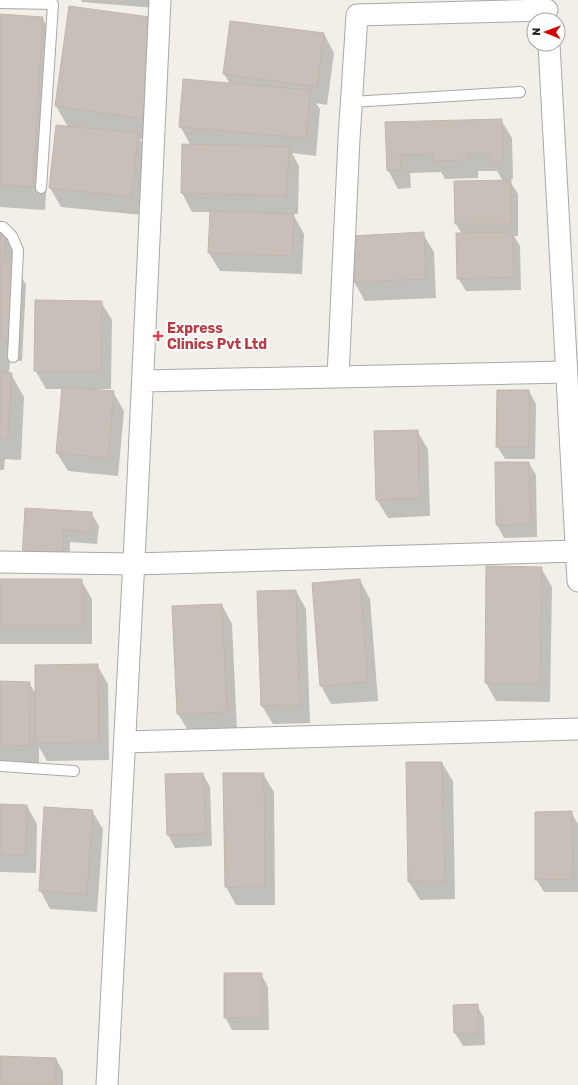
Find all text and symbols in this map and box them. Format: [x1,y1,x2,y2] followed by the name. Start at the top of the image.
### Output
[526,12,566,52] north arrow
[530,28,543,36] text: N
[167,320,267,353] place label: Express Clinics Pvt Ltd
[152,330,164,342] marker: Express Clinics Pvt Ltd

